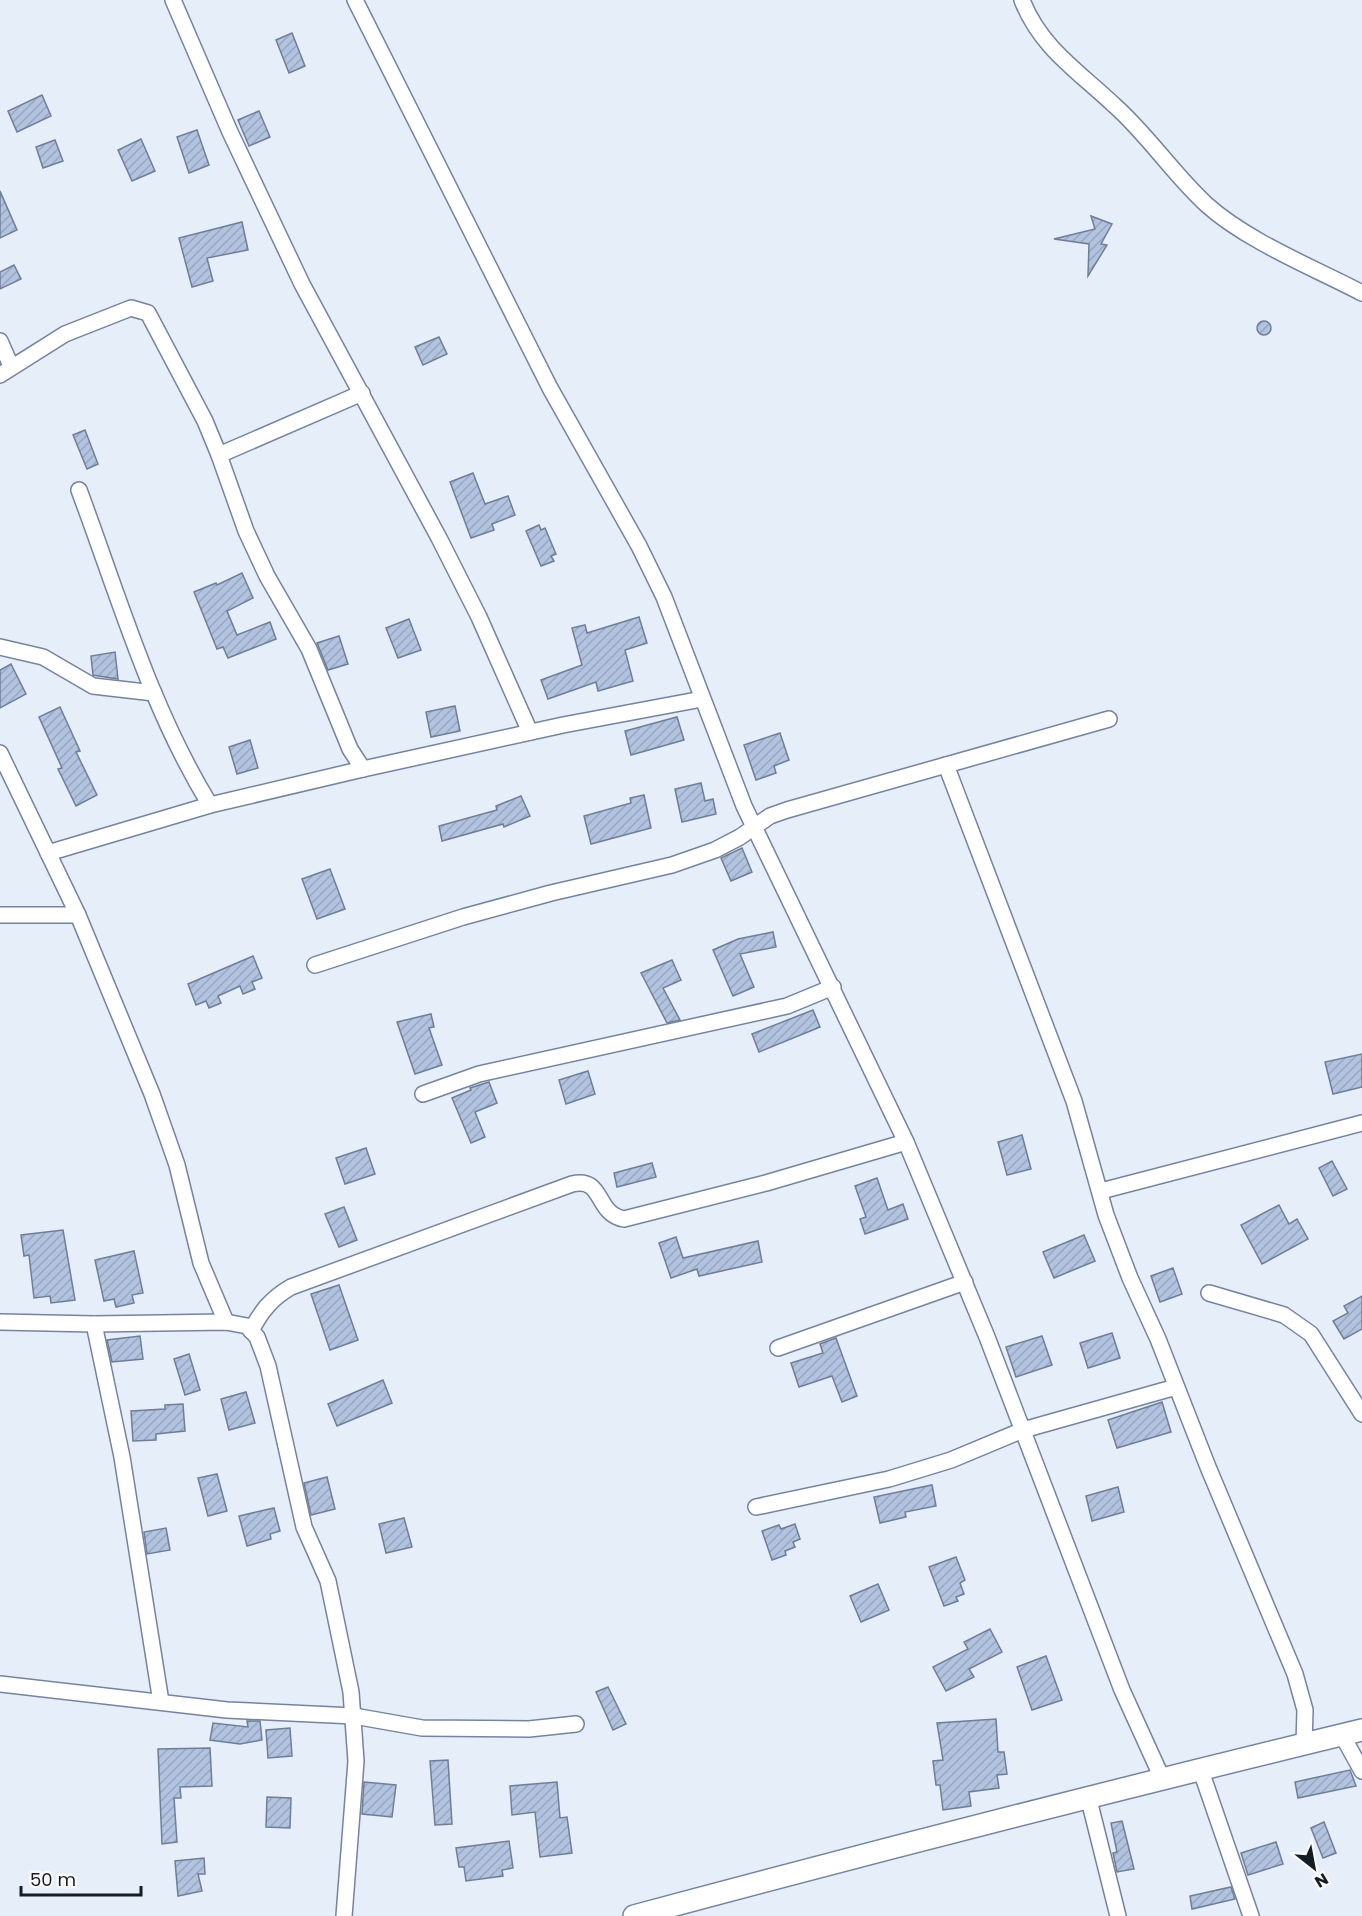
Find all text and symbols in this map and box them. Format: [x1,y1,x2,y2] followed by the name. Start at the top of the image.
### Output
[1284,1838,1344,1898] north arrow
[21,1859,141,1897] scale bar
[30,1867,76,1892] text: 50 m
[1310,1867,1333,1893] text: N

